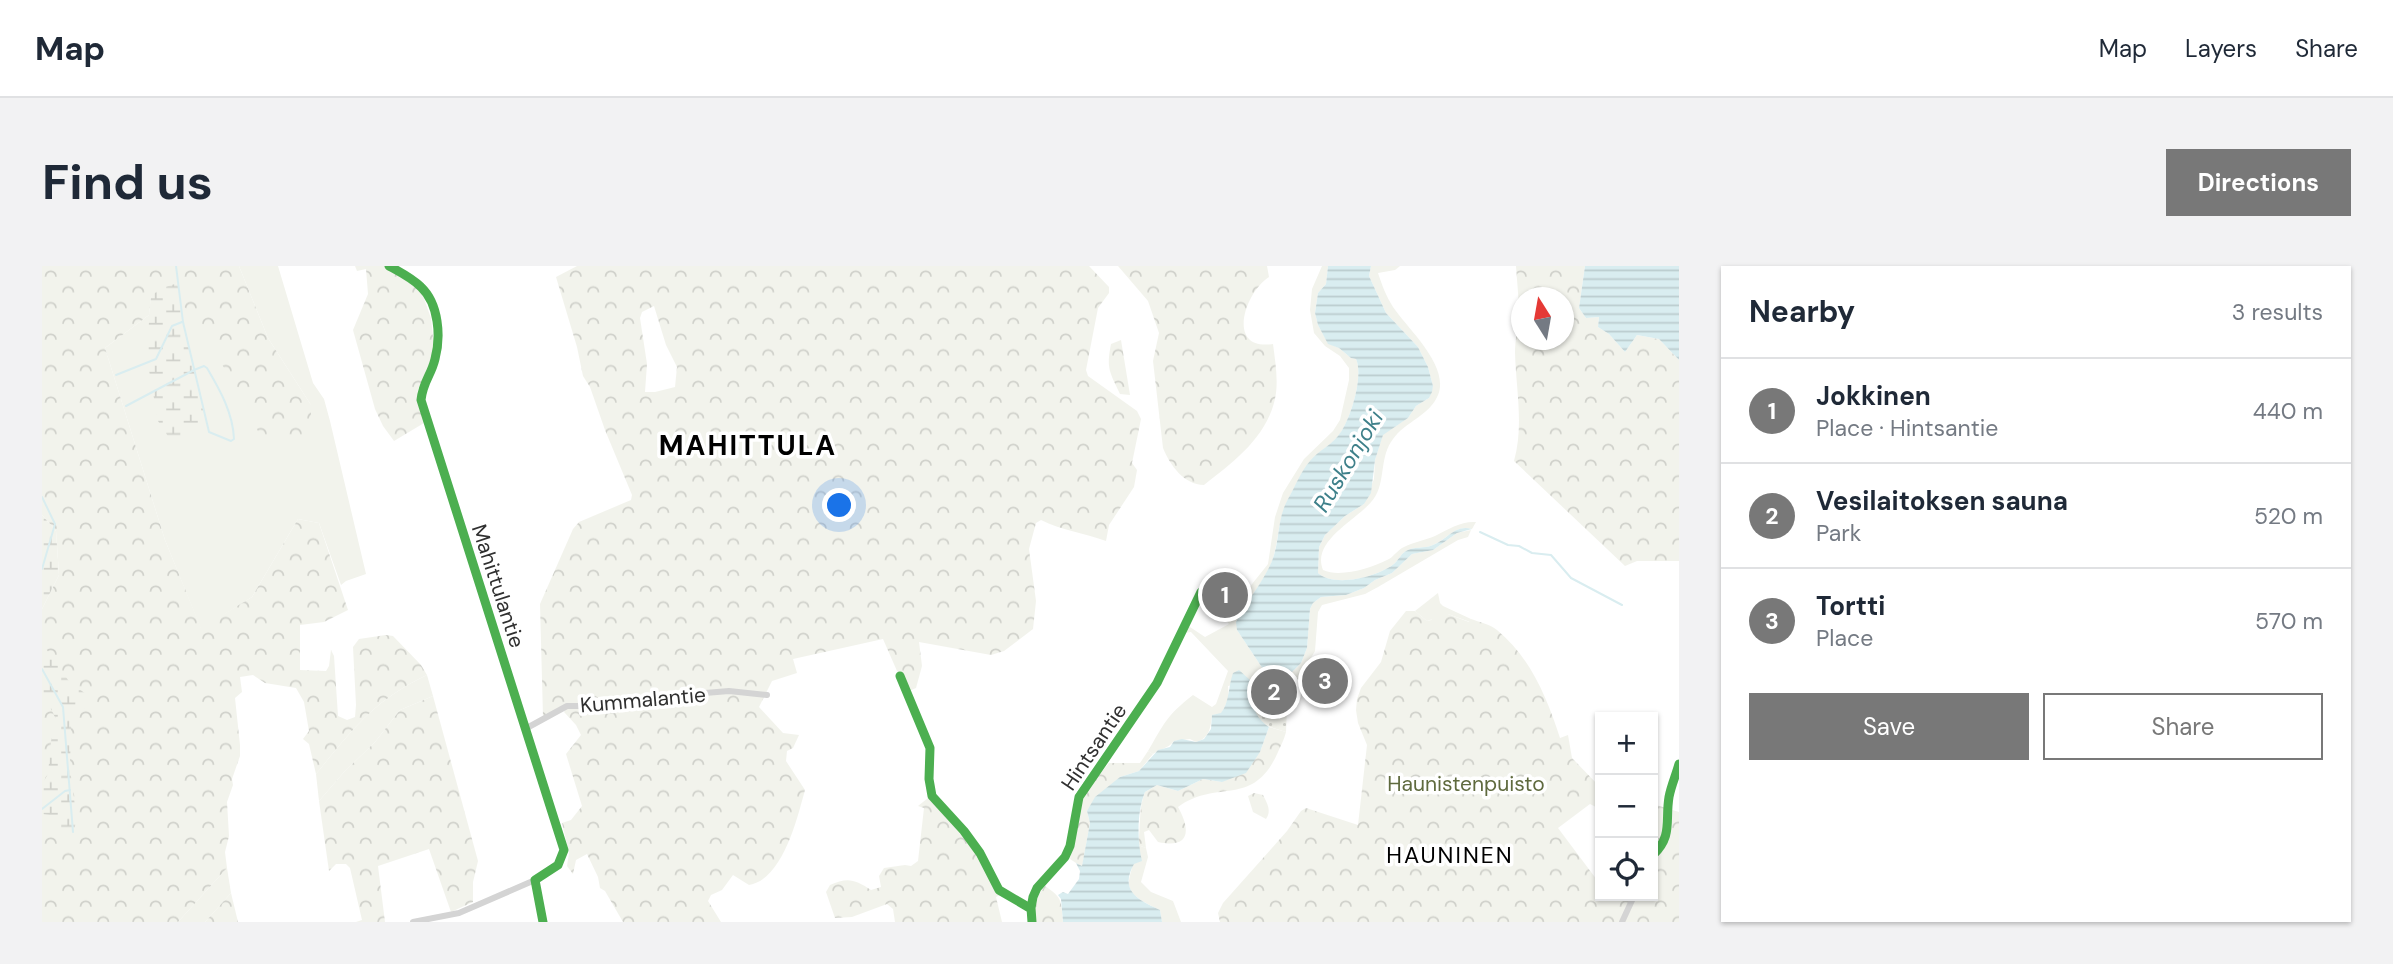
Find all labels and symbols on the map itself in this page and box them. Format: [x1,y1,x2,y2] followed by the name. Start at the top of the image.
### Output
[1511,287,1574,350] north arrow
[1306,404,1390,517] water label: Ruskonjoki
[659,427,837,464] district label: MAHITTULA
[822,488,856,522] your location
[465,521,531,651] street label: Mahittulantie
[1202,569,1248,621] pin: 1
[1302,655,1348,707] pin: 3
[1251,666,1297,718] pin: 2
[579,681,707,719] street label: Kummalantie
[1055,698,1133,796] street label: Hintsantie
[1387,770,1545,798] park label: Haunistenpuisto
[1386,840,1514,870] district label: HAUNINEN

